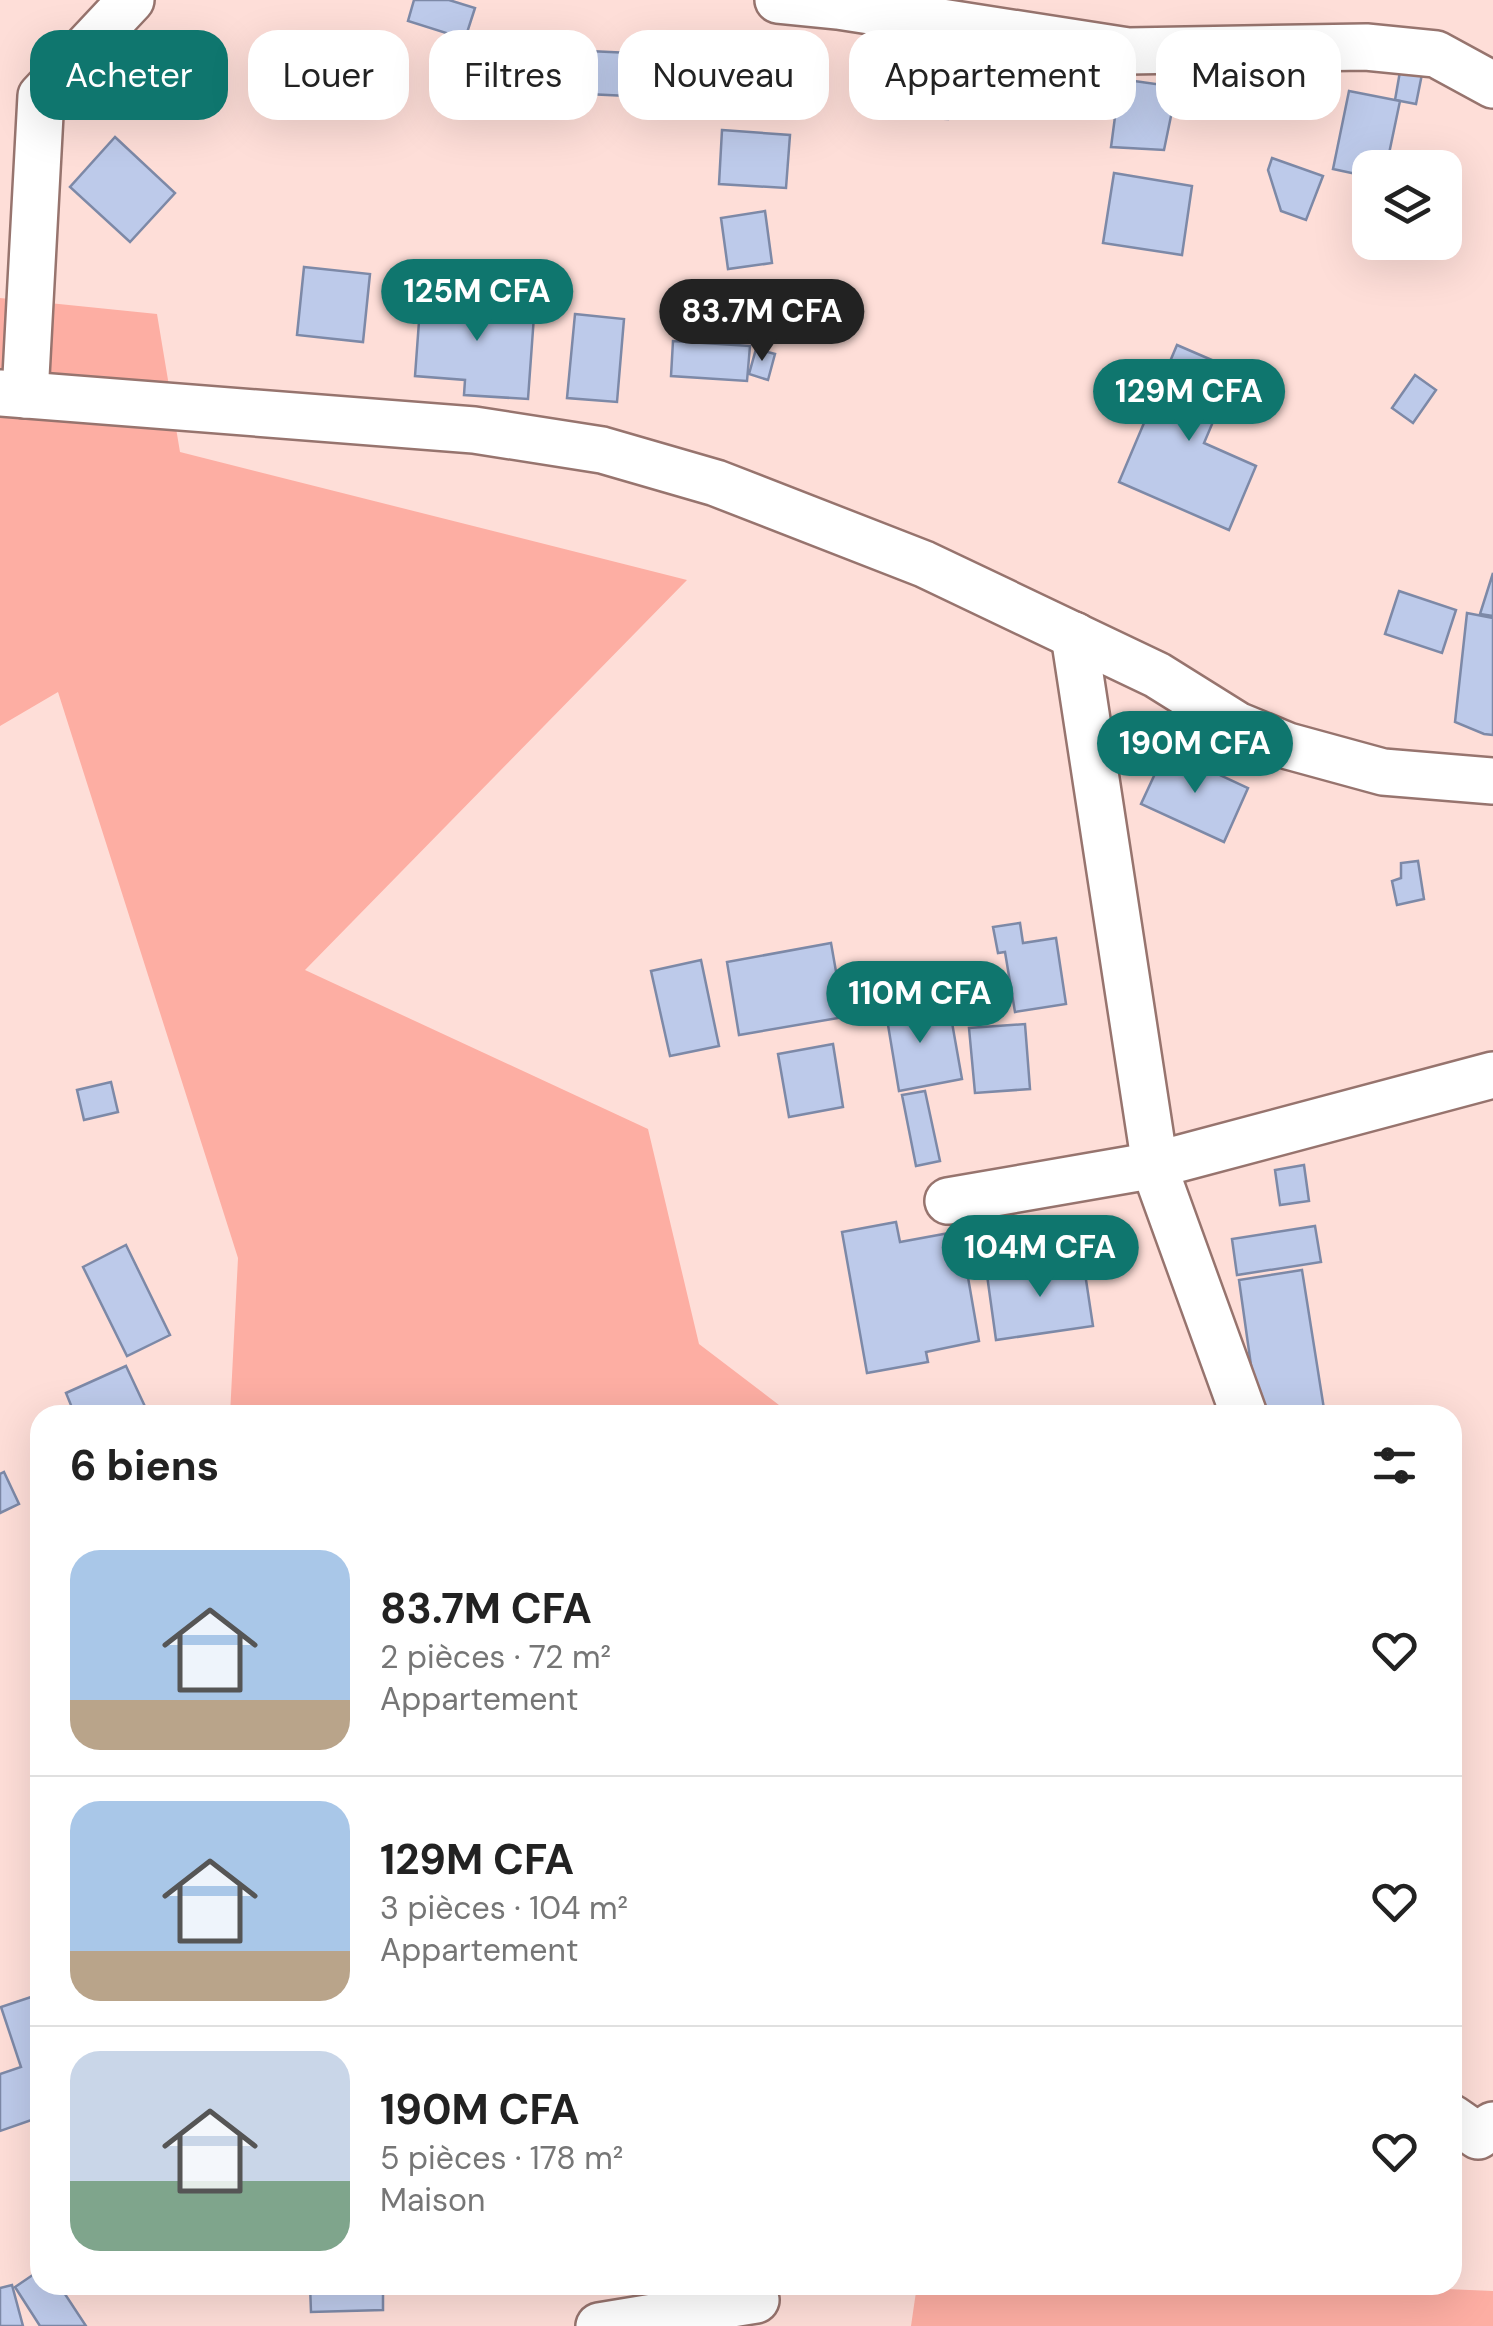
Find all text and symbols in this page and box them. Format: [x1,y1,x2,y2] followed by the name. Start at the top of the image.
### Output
[30,30,228,120] chip: Acheter
[248,30,409,120] chip: Louer
[429,30,598,120] chip: Filtres
[618,30,829,120] chip: Nouveau
[849,30,1136,120] chip: Appartement
[1156,30,1341,120] chip: Maison
[1352,150,1462,260] map controls
[1352,150,1462,260] button: layers
[374,259,580,344] pin: 125M CFA
[403,270,551,312] text: 125M CFA
[648,279,876,364] pin: 83.7M CFA
[681,290,843,332] text: 83.7M CFA
[1086,359,1292,444] pin: 129M CFA
[1115,370,1263,412] text: 129M CFA
[1092,711,1298,796] pin: 190M CFA
[1119,722,1271,764] text: 190M CFA
[817,961,1023,1046] pin: 110M CFA
[848,972,992,1014] text: 110M CFA
[937,1215,1143,1300] pin: 104M CFA
[964,1226,1116,1268] text: 104M CFA
[70,1438,219,1493] text: 6 biens
[1367,1438,1422,1493] icon: filters
[380,1581,592,1636] text: 83.7M CFA
[150,1590,270,1710] icon: home
[1367,1623,1422,1678] icon: heart
[380,1636,611,1678] text: 2 pièces · 72 m²
[380,1678,578,1720] text: Appartement
[380,1832,574,1887] text: 129M CFA
[150,1841,270,1961] icon: home
[1367,1874,1422,1929] icon: heart
[380,1887,628,1929] text: 3 pièces · 104 m²
[380,1929,578,1971] text: Appartement
[380,2082,580,2137] text: 190M CFA
[150,2091,270,2211] icon: home
[1367,2124,1422,2179] icon: heart
[380,2137,623,2179] text: 5 pièces · 178 m²
[380,2179,485,2221] text: Maison

